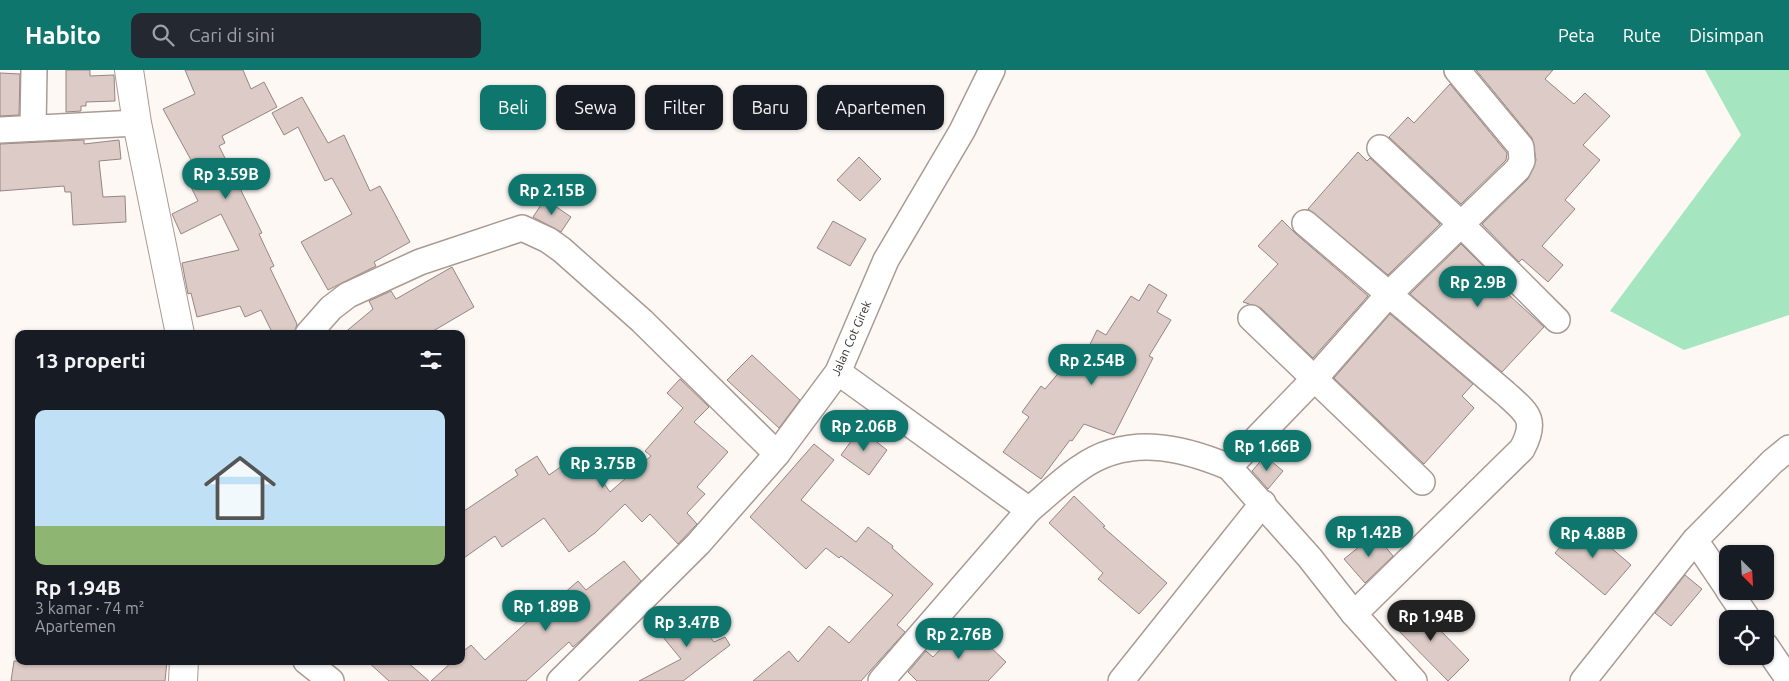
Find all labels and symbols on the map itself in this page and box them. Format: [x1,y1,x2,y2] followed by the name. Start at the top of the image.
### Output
[174,158,278,200] pin: Rp 3.59B
[500,174,604,216] pin: Rp 2.15B
[1432,266,1524,308] pin: Rp 2.9B
[829,298,873,378] street label: Jalan Cot Girek
[1040,344,1144,386] pin: Rp 2.54B
[812,410,916,452] pin: Rp 2.06B
[1215,430,1319,472] pin: Rp 1.66B
[551,446,655,489] pin: Rp 3.75B
[1317,516,1421,558] pin: Rp 1.42B
[1541,516,1645,559] pin: Rp 4.88B
[1719,545,1774,600] north arrow
[494,590,598,632] pin: Rp 1.89B
[1379,600,1483,642] pin: Rp 1.94B
[635,606,739,648] pin: Rp 3.47B
[907,618,1011,660] pin: Rp 2.76B

